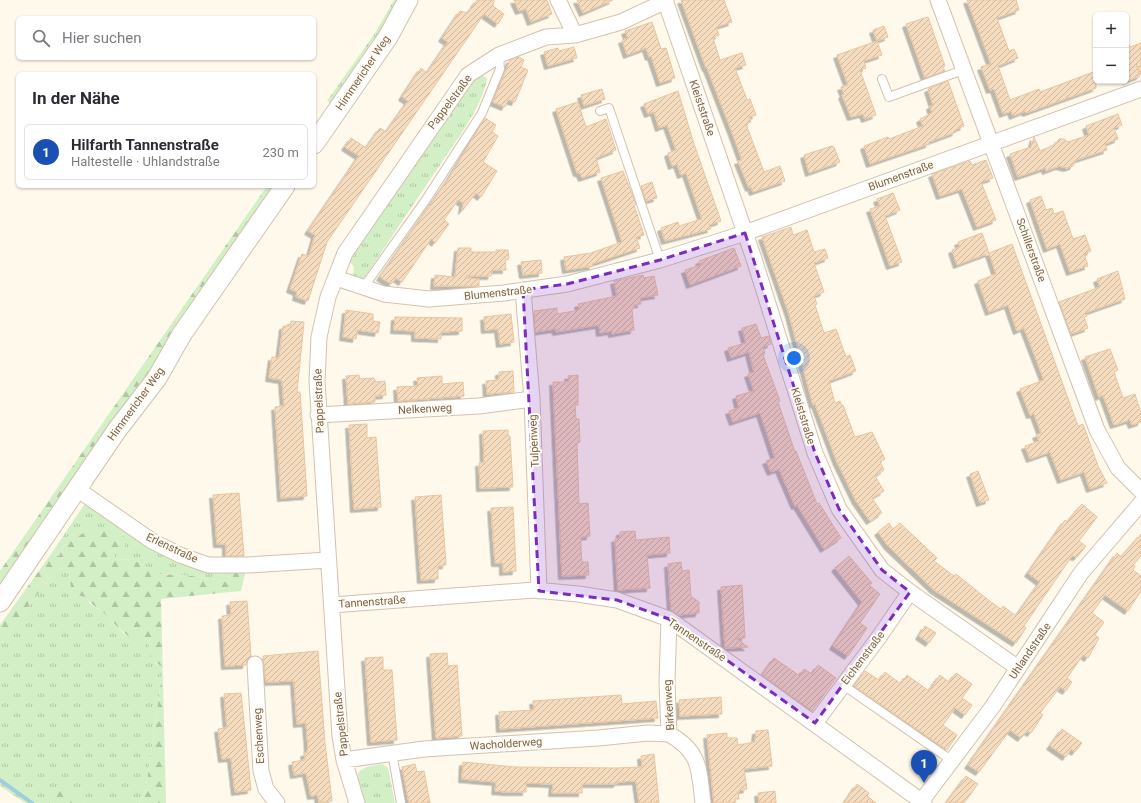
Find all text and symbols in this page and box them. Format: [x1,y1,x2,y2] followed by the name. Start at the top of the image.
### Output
[1093,12,1129,84] map controls
[1093,12,1129,48] button: +
[16,16,316,60] search box
[30,27,52,49] icon: search
[62,29,141,47] text: Hier suchen
[333,33,393,113] street label: Himmericher Weg
[1093,48,1129,84] button: −
[425,72,475,132] street label: Pappelstraße
[686,78,718,138] street label: Kleiststraße
[32,88,120,108] text: In der Nähe
[71,136,219,154] text: Hilfarth Tannenstraße
[42,145,50,160] text: 1
[262,145,299,160] text: 230 m
[71,154,220,169] text: Haltestelle · Uhlandstraße
[867,158,935,194] street label: Blumenstraße
[1013,216,1049,284] street label: Schillerstraße
[463,283,533,303] street label: Blumenstraße
[784,348,804,368] your location
[105,365,167,443] street label: Himmericher Weg
[311,368,327,434] street label: Pappelstraße
[788,386,818,446] street label: Kleiststraße
[398,401,452,417] street label: Nelkenweg
[526,414,542,468] street label: Tulpenweg
[144,530,200,566] street label: Erlenstraße
[338,593,406,611] street label: Tannenstraße
[666,616,729,664] street label: Tannenstraße
[1006,620,1054,682] street label: Uhlandstraße
[839,628,887,687] street label: Eichenstraße
[661,679,677,731] street label: Birkenweg
[331,691,351,757] street label: Pappelstraße
[251,708,267,764] street label: Eschenweg
[469,735,543,753] street label: Wacholderweg
[911,750,937,783] pin: 1

